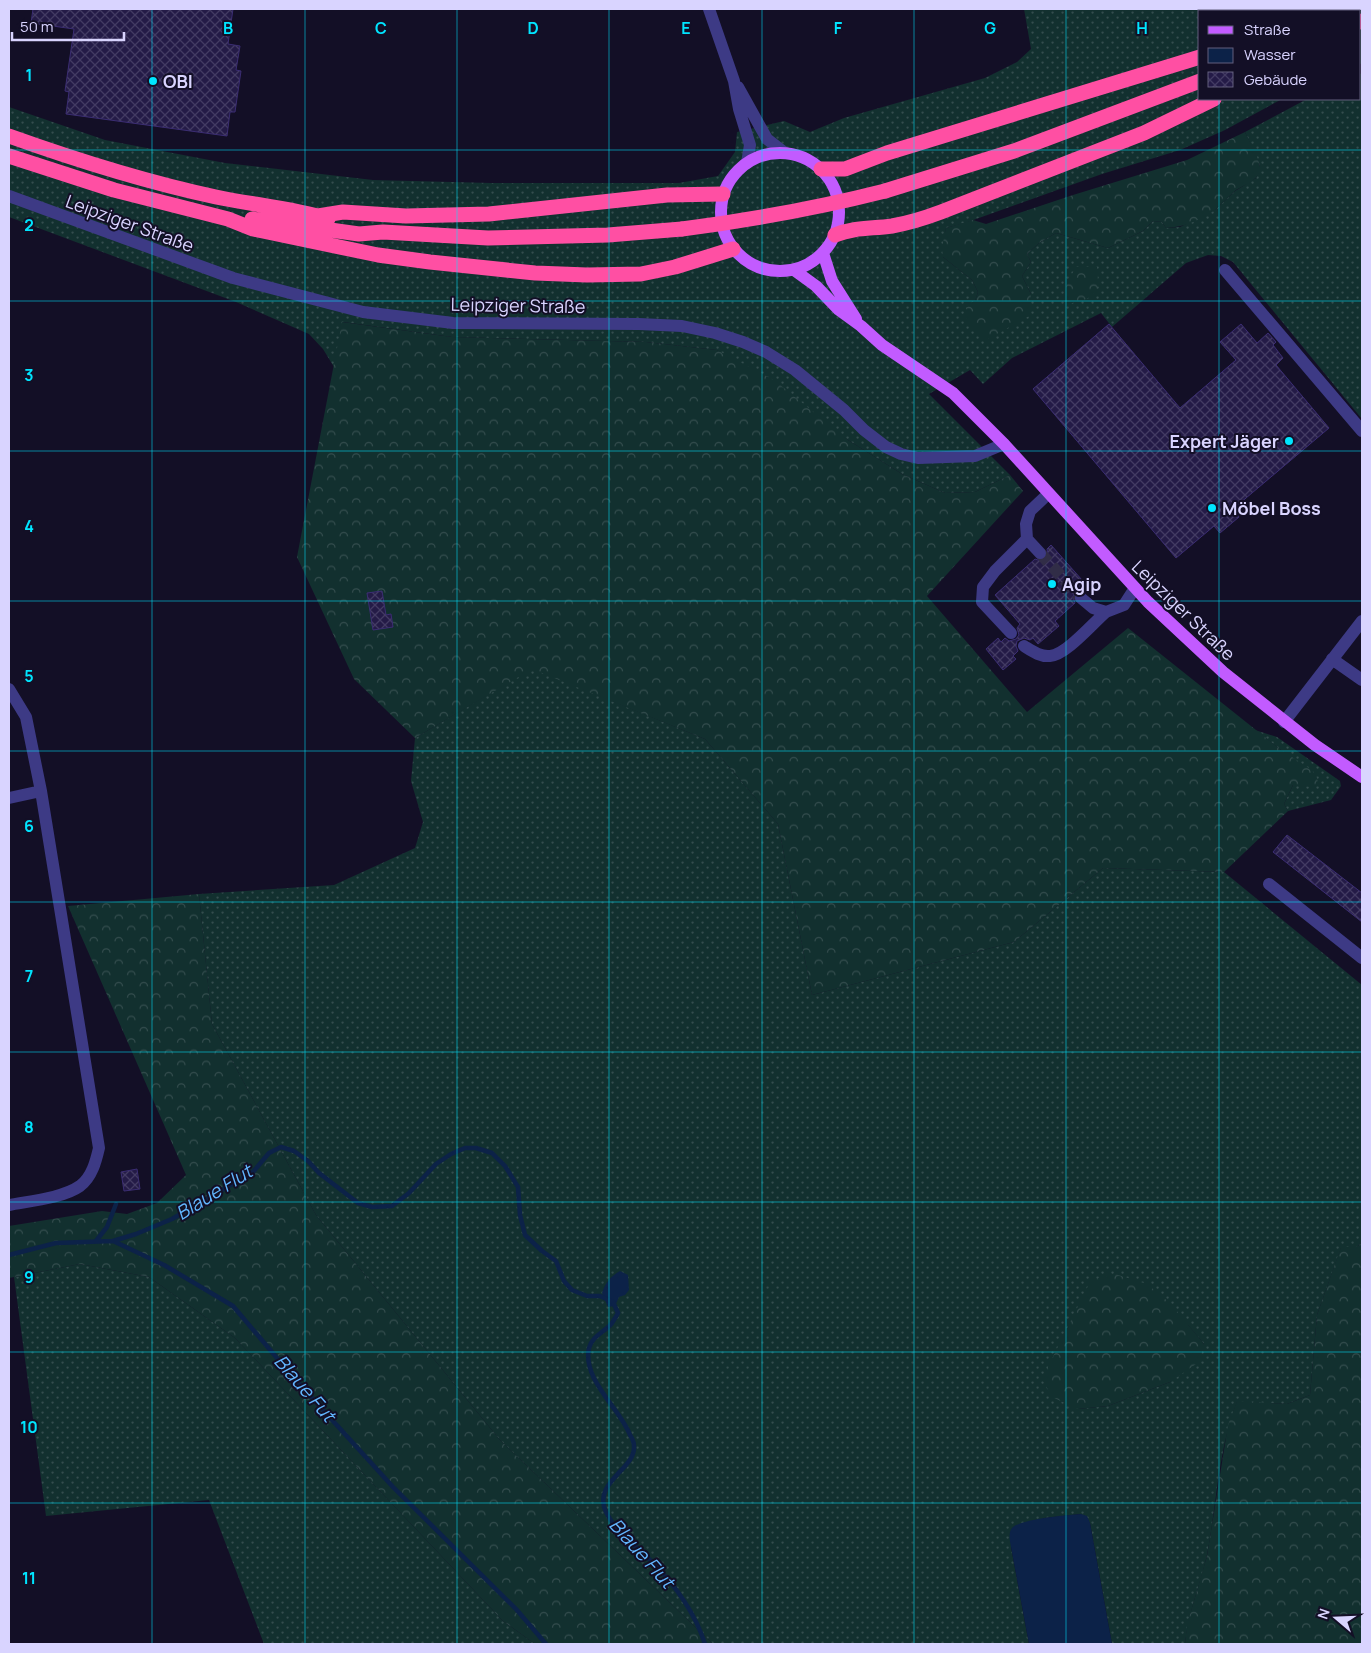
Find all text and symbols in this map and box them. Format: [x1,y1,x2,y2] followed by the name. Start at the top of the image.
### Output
[12,10,125,42] scale bar
[1198,10,1361,100] legend
[20,16,54,37] text: 50 m
[223,17,233,39] text: B
[375,17,387,39] text: C
[527,17,539,39] text: D
[681,17,691,39] text: E
[834,17,843,39] text: F
[984,17,996,39] text: G
[1136,17,1148,39] text: H
[1244,19,1291,40] text: Straße
[1244,44,1296,65] text: Wasser
[25,64,33,86] text: 1
[163,69,193,93] place label: OBI
[1244,69,1307,90] text: Gebäude
[147,75,159,87] marker: OBI
[62,189,198,257] street label: Leipziger Straße
[24,214,34,236] text: 2
[450,292,586,318] street label: Leipziger Straße
[24,364,34,386] text: 3
[1170,429,1279,453] place label: Expert Jäger
[1283,435,1295,447] marker: Expert Jäger
[1222,496,1321,520] place label: Möbel Boss
[1206,502,1218,514] marker: Möbel Boss
[24,515,34,537] text: 4
[1127,554,1241,666] street label: Leipziger Straße
[1062,572,1101,596] place label: Agip
[1046,578,1058,590] marker: Agip
[24,665,34,687] text: 5
[24,815,34,837] text: 6
[25,965,33,987] text: 7
[24,1116,34,1138] text: 8
[171,1157,259,1226] water label: Blaue Flut
[24,1266,34,1288] text: 9
[269,1349,343,1429] water label: Blaue Fut
[20,1416,38,1438] text: 10
[604,1512,682,1595] water label: Blaue Flut
[22,1567,36,1589] text: 11
[1311,1593,1361,1643] north arrow
[1313,1606,1334,1621] text: N

